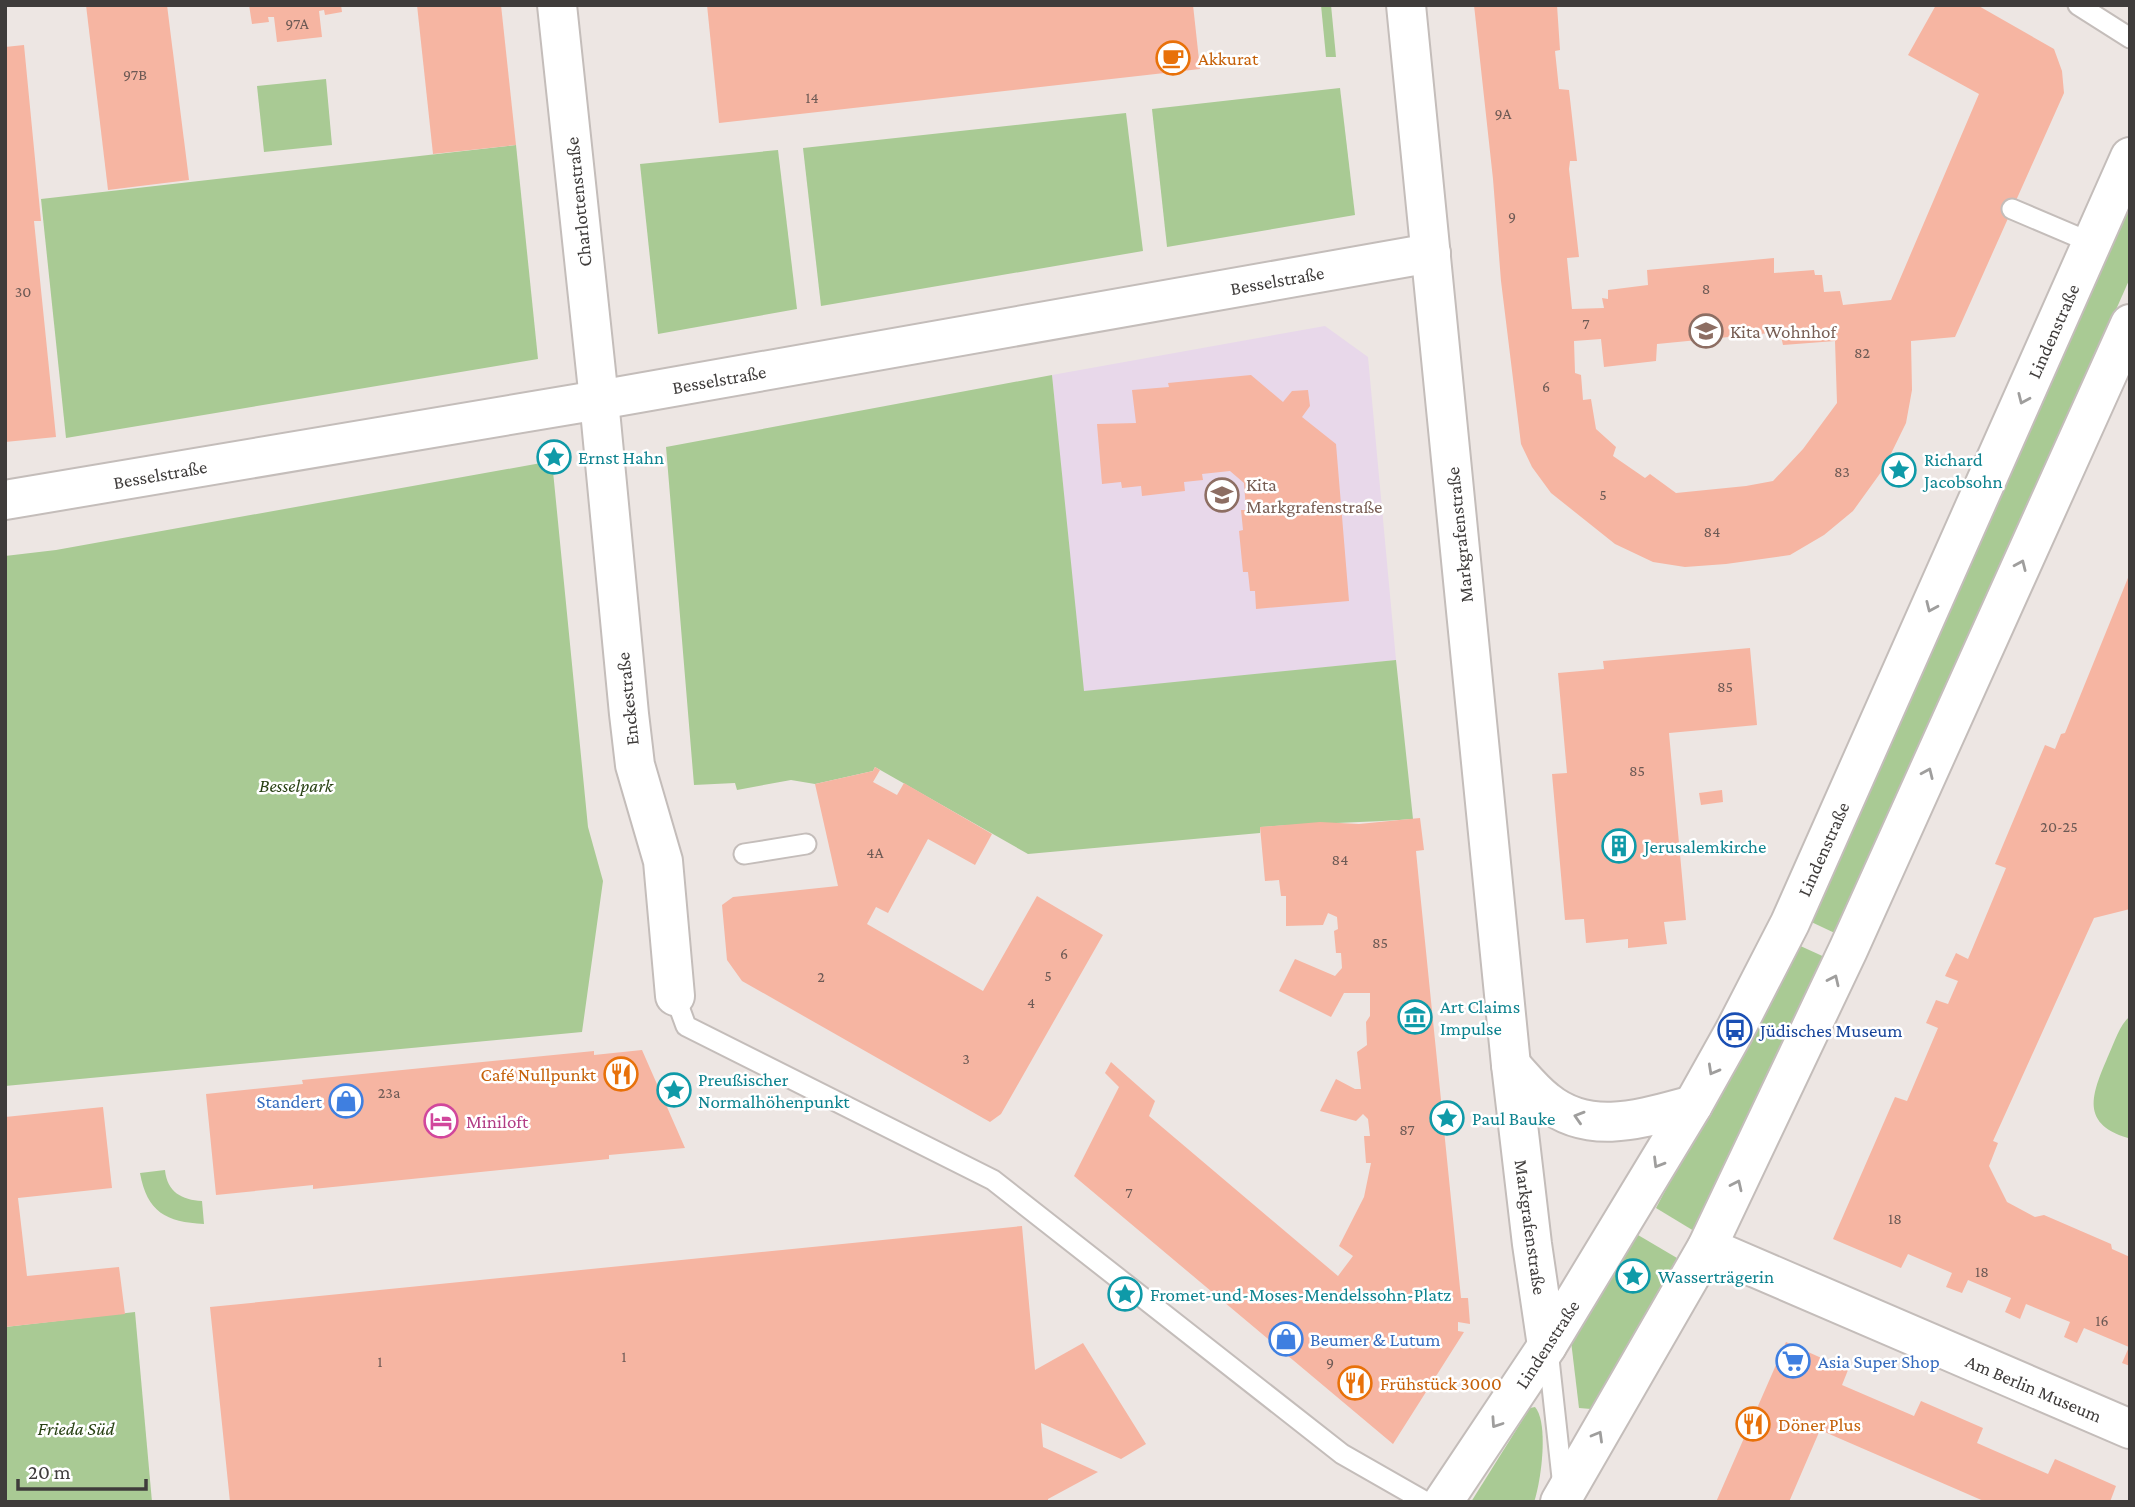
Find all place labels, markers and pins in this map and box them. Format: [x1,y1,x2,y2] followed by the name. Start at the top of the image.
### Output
[1154,39,1192,77] cafe icon: Akkurat
[1198,48,1259,69] place label: Akkurat
[1687,312,1725,350] school or university icon: Kita Wohnhof
[1730,321,1838,342] place label: Kita Wohnhof
[535,438,573,476] place icon: Ernst Hahn
[578,447,664,468] place label: Ernst Hahn
[1922,449,2003,492] place label: Richard Jacobsohn
[1880,451,1918,489] place icon: Richard Jacobsohn
[1246,474,1382,517] place label: Kita Markgrafenstraße
[1203,476,1241,514] school or university icon: Kita Markgrafenstraße
[1600,827,1638,865] building icon: Jerusalemkirche
[1642,836,1766,857] place label: Jerusalemkirche
[1440,996,1520,1039] place label: Art Claims Impulse
[1396,998,1434,1036] museum icon: Art Claims Impulse
[1716,1011,1754,1049] bus stop icon: Jüdisches Museum
[1758,1020,1903,1041] place label: Jüdisches Museum
[602,1055,640,1093] restaurant icon: Café Nullpunkt
[481,1064,597,1085] place label: Café Nullpunkt
[698,1069,850,1112] place label: Preußischer Normalhöhenpunkt
[655,1071,693,1109] place icon: Preußischer Normalhöhenpunkt
[327,1082,365,1120] shop icon: Standert
[257,1091,323,1112] place label: Standert
[1428,1099,1466,1137] place icon: Paul Bauke
[422,1102,460,1140] hotel icon: Miniloft
[1472,1108,1555,1129] place label: Paul Bauke
[466,1111,529,1132] place label: Miniloft
[1614,1257,1652,1295] place icon: Wasserträgerin
[1658,1266,1774,1287] place label: Wasserträgerin
[1106,1275,1144,1313] place icon: Fromet-und-Moses-Mendelssohn-Platz
[1150,1284,1451,1305] place label: Fromet-und-Moses-Mendelssohn-Platz
[1267,1320,1305,1358] shop icon: Beumer & Lutum
[1310,1329,1441,1350] place label: Beumer & Lutum
[1774,1342,1812,1380] supermarket icon: Asia Super Shop
[1818,1351,1940,1372] place label: Asia Super Shop
[1336,1364,1374,1402] restaurant icon: Frühstück 3000
[1380,1373,1502,1394] place label: Frühstück 3000
[1734,1405,1772,1443] restaurant icon: Döner Plus
[1778,1414,1861,1435] place label: Döner Plus

